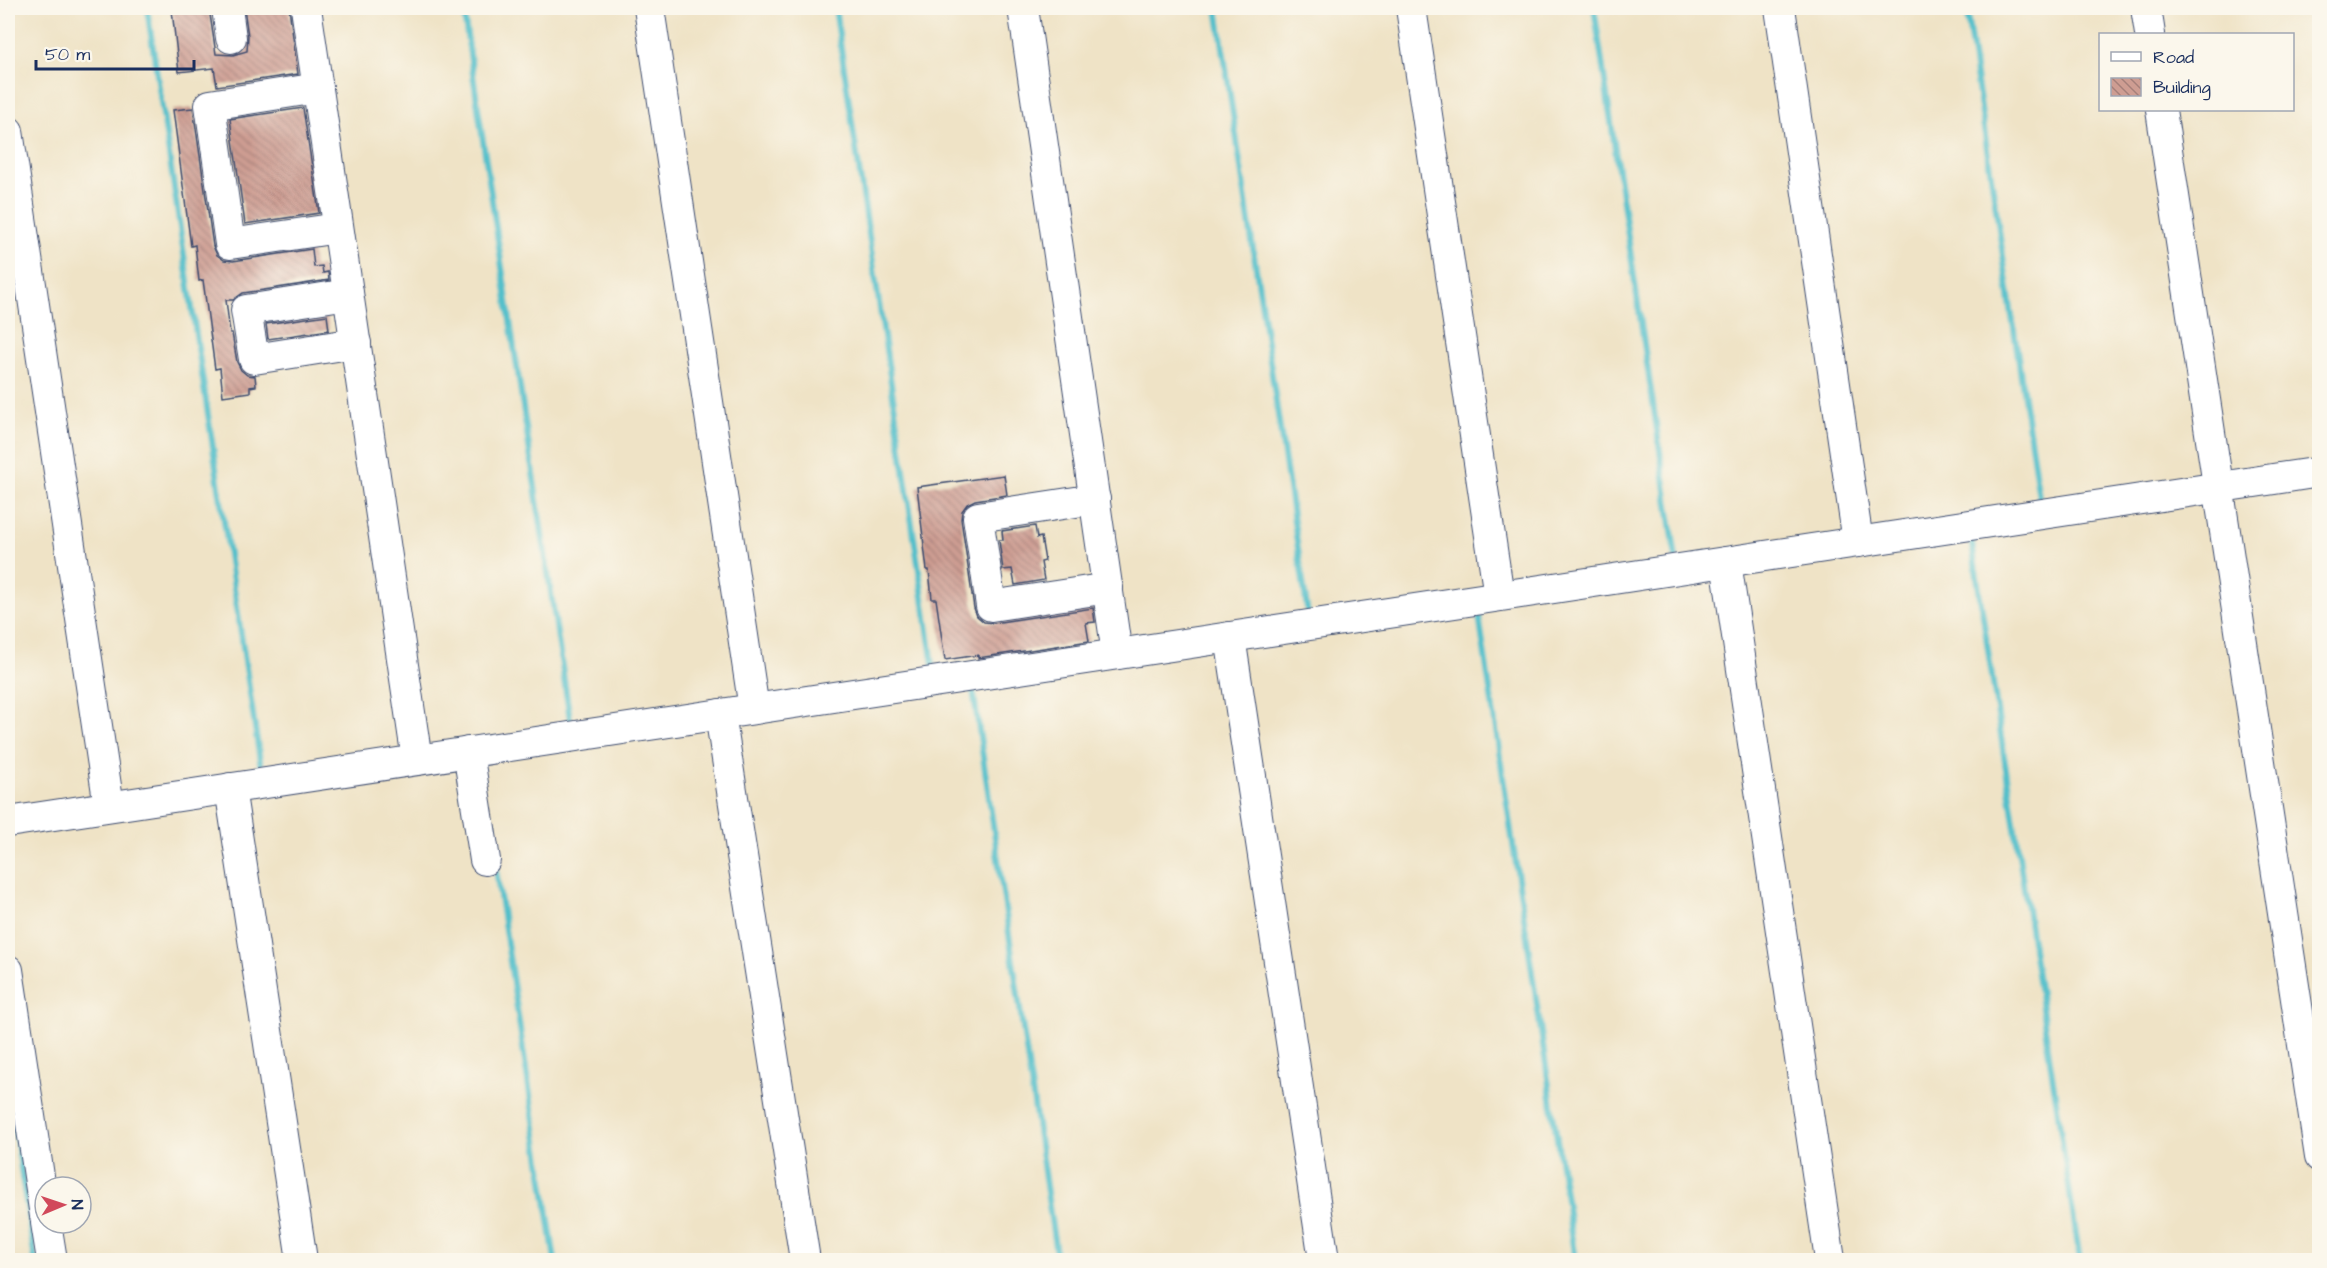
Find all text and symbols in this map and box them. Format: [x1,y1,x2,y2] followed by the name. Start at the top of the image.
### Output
[36,33,194,71] scale bar
[2099,33,2294,111] legend
[45,42,90,67] text: 50 m
[2153,45,2194,70] text: Road
[2153,75,2211,101] text: Building
[33,1175,93,1235] north arrow
[66,1199,88,1210] text: N

